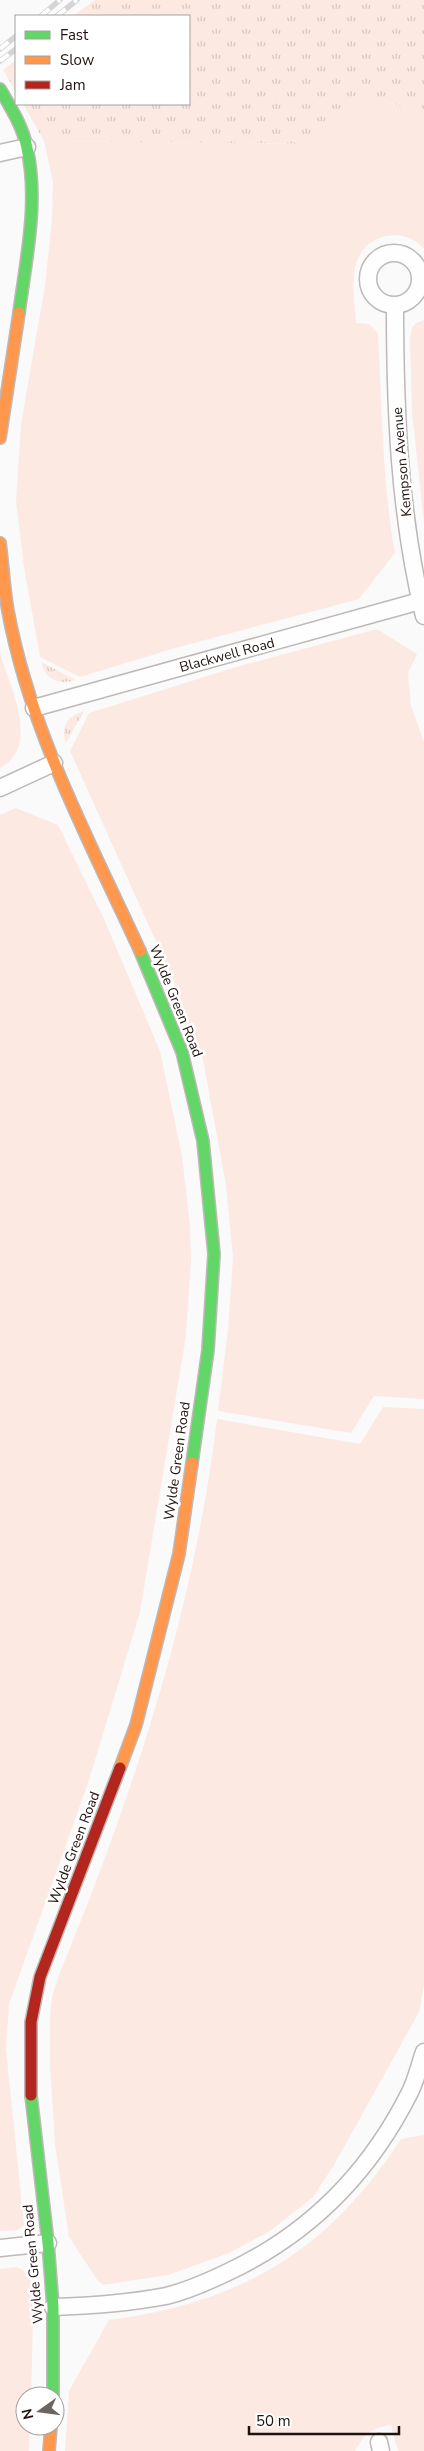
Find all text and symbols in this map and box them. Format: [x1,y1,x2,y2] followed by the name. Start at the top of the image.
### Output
[15,15,190,105] legend
[60,25,89,45] text: Fast
[60,50,95,70] text: Slow
[59,75,86,95] text: Jam
[388,406,416,518] street label: Kempson Avenue
[177,633,277,677] street label: Blackwell Road
[145,942,207,1060] street label: Wylde Green Road
[159,1400,195,1522] street label: Wylde Green Road
[44,1789,104,1907] street label: Wylde Green Road
[18,2204,48,2324] street label: Wylde Green Road
[15,2386,65,2436] north arrow
[249,2404,399,2436] scale bar
[17,2407,38,2421] text: N
[256,2411,291,2431] text: 50 m

